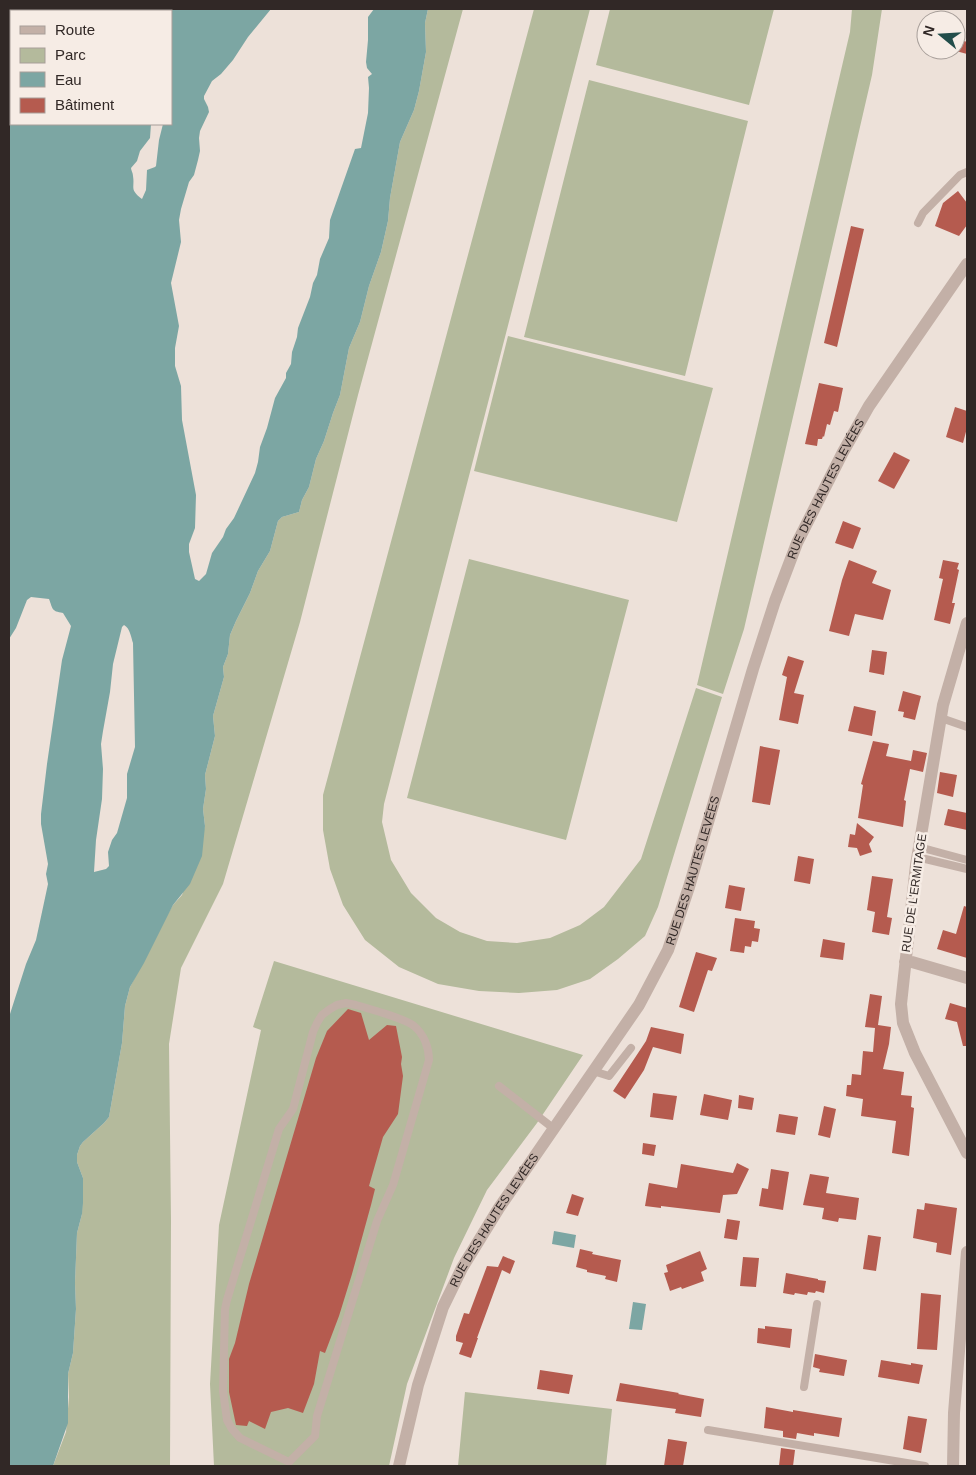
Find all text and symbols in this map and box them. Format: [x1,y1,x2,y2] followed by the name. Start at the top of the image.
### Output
[10,10,172,125] legend
[916,10,966,60] north arrow
[55,21,95,38] text: Route
[919,24,938,38] text: N
[55,46,86,63] text: Parc
[55,71,82,88] text: Eau
[55,96,115,113] text: Bâtiment
[785,416,867,561] street label: RUE DES HAUTES LEVÉES
[663,794,722,947] street label: RUE DES HAUTES LEVÉES
[899,833,929,953] street label: RUE DE L'ERMITAGE
[447,1151,542,1289] street label: RUE DES HAUTES LEVÉES

